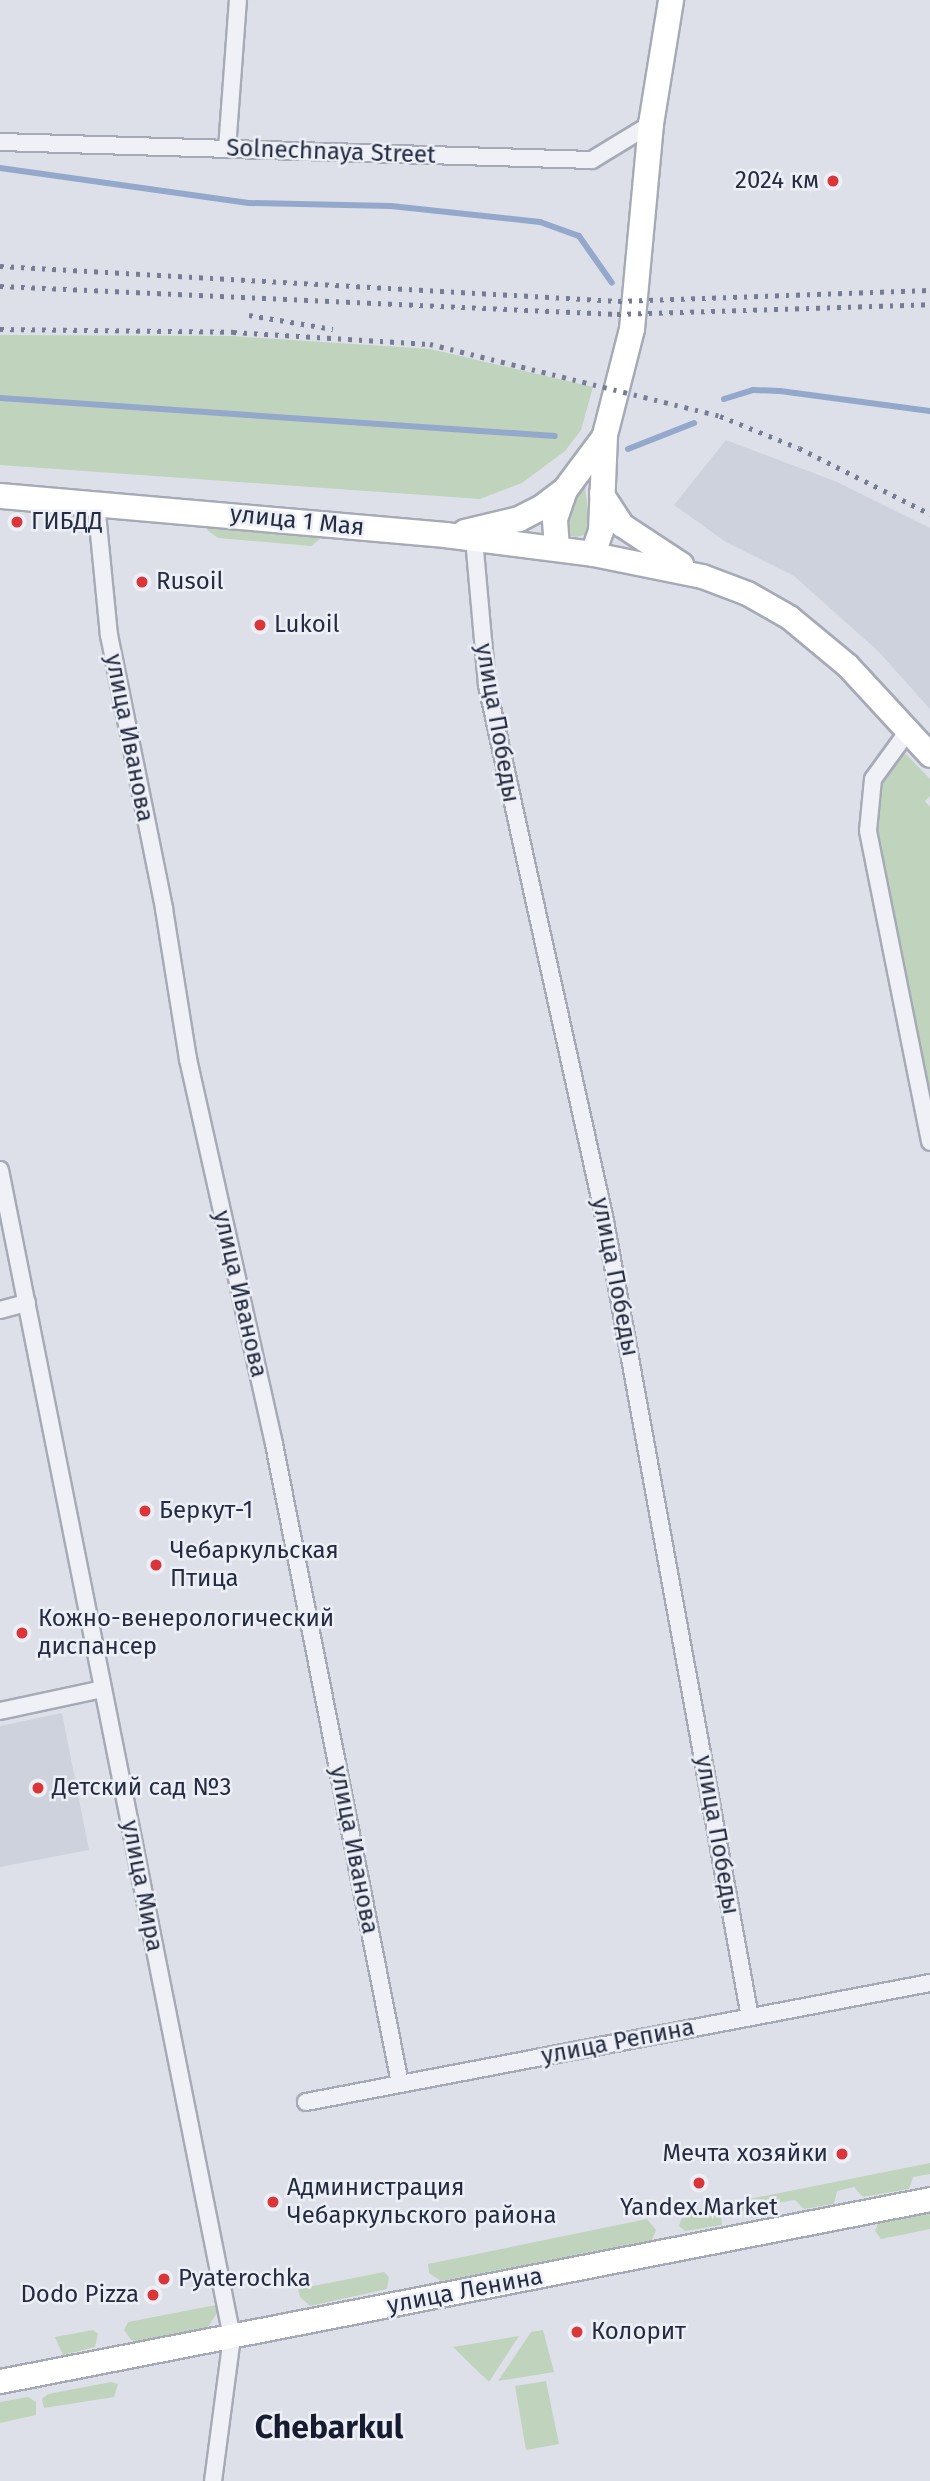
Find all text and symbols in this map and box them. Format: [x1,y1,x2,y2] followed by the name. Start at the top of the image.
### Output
[226,134,436,170] street label: Solnechnaya Street
[735,167,819,195] place label: 2024 км
[825,173,841,189] marker: 2024 км
[228,500,366,542] street label: улица 1 Мая
[31,508,103,536] place label: ГИБДД
[9,514,25,530] marker: ГИБДД
[156,568,224,596] place label: Rusoil
[134,574,150,590] marker: Rusoil
[274,611,339,639] place label: Lukoil
[252,617,268,633] marker: Lukoil
[469,641,525,805] street label: улица Победы
[99,652,159,824] street label: улица Иванова
[585,1195,645,1359] street label: улица Победы
[207,1208,273,1380] street label: улица Иванова
[159,1497,253,1525] place label: Беркут-1
[137,1503,153,1519] marker: Беркут-1
[170,1537,339,1593] place label: Чебаркульская Птица
[148,1557,164,1573] marker: Чебаркульская Птица
[38,1605,334,1661] place label: Кожно-венерологический диспансер
[12,1623,32,1643] marker: Кожно-венерологический диспансер
[689,1753,745,1917] street label: улица Победы
[324,1764,384,1936] street label: улица Иванова
[52,1774,231,1802] place label: Детский сад №3
[30,1780,46,1796] marker: Детский сад №3
[115,1818,169,1954] street label: улица Мира
[539,2013,697,2071] street label: улица Репина
[662,2140,828,2168] place label: Мечта хозяйки
[834,2146,850,2162] marker: Мечта хозяйки
[287,2174,557,2230] place label: Администрация Чебаркульского района
[691,2175,707,2191] marker: Yandex.Market
[265,2194,281,2210] marker: Администрация Чебаркульского района
[620,2194,778,2222] place label: Yandex.Market
[385,2262,545,2320] street label: улица Ленина
[178,2265,311,2293] place label: Pyaterochka
[156,2271,172,2287] marker: Pyaterochka
[20,2281,139,2309] place label: Dodo Pizza
[145,2287,161,2303] marker: Dodo Pizza
[591,2318,686,2346] place label: Колорит
[569,2324,585,2340] marker: Колорит
[255,2408,403,2446] district label: Chebarkul

